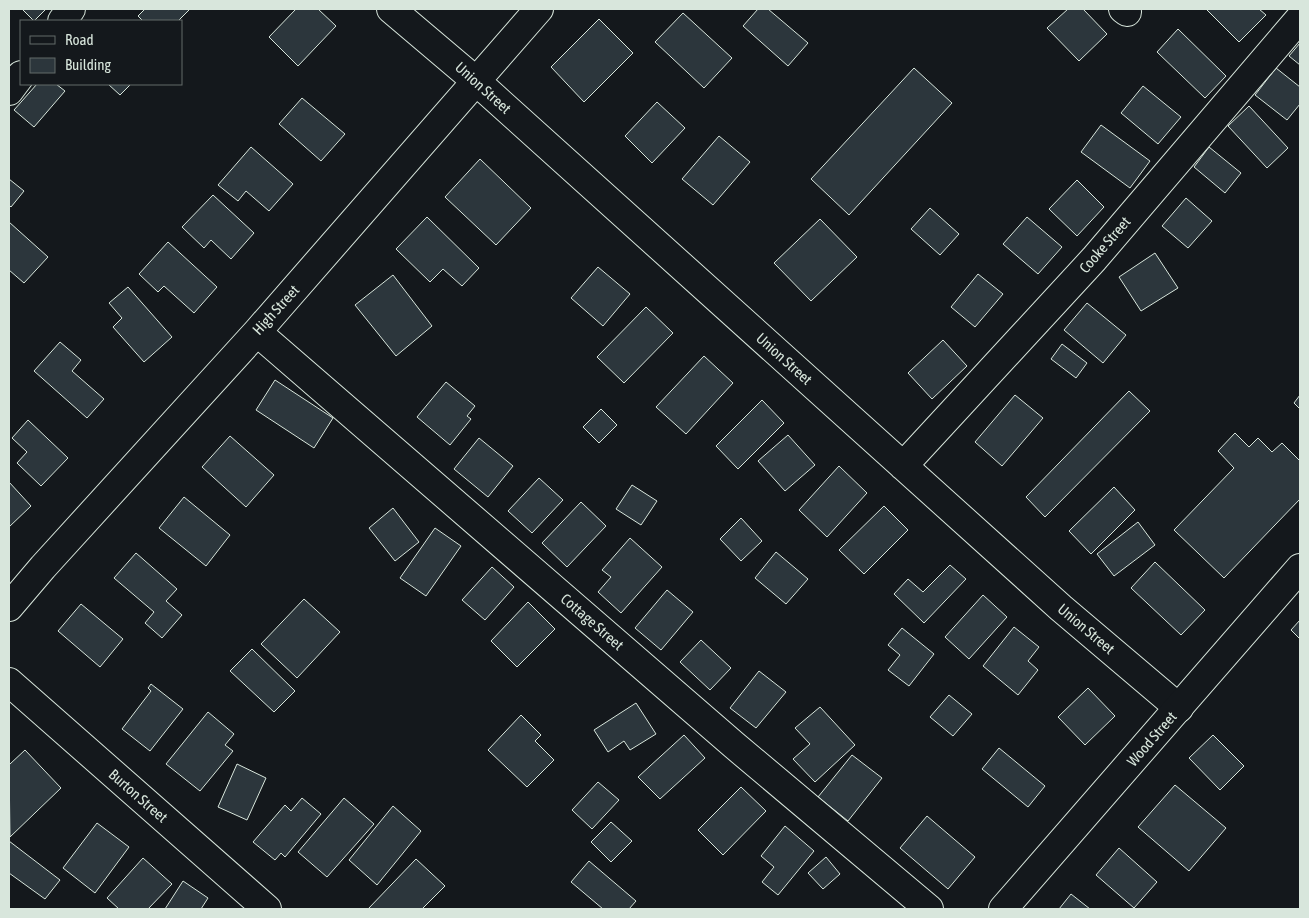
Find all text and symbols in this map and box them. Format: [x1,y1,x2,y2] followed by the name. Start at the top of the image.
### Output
[20,20,182,85] legend
[65,31,94,48] text: Road
[65,56,111,73] text: Building
[452,58,515,117] street label: Union Street
[1076,213,1134,276] street label: Cooke Street
[249,281,302,338] street label: High Street
[753,329,816,388] street label: Union Street
[558,590,627,653] street label: Cottage Street
[1054,600,1118,657] street label: Union Street
[1123,708,1180,769] street label: Wood Street
[106,766,171,826] street label: Burton Street

